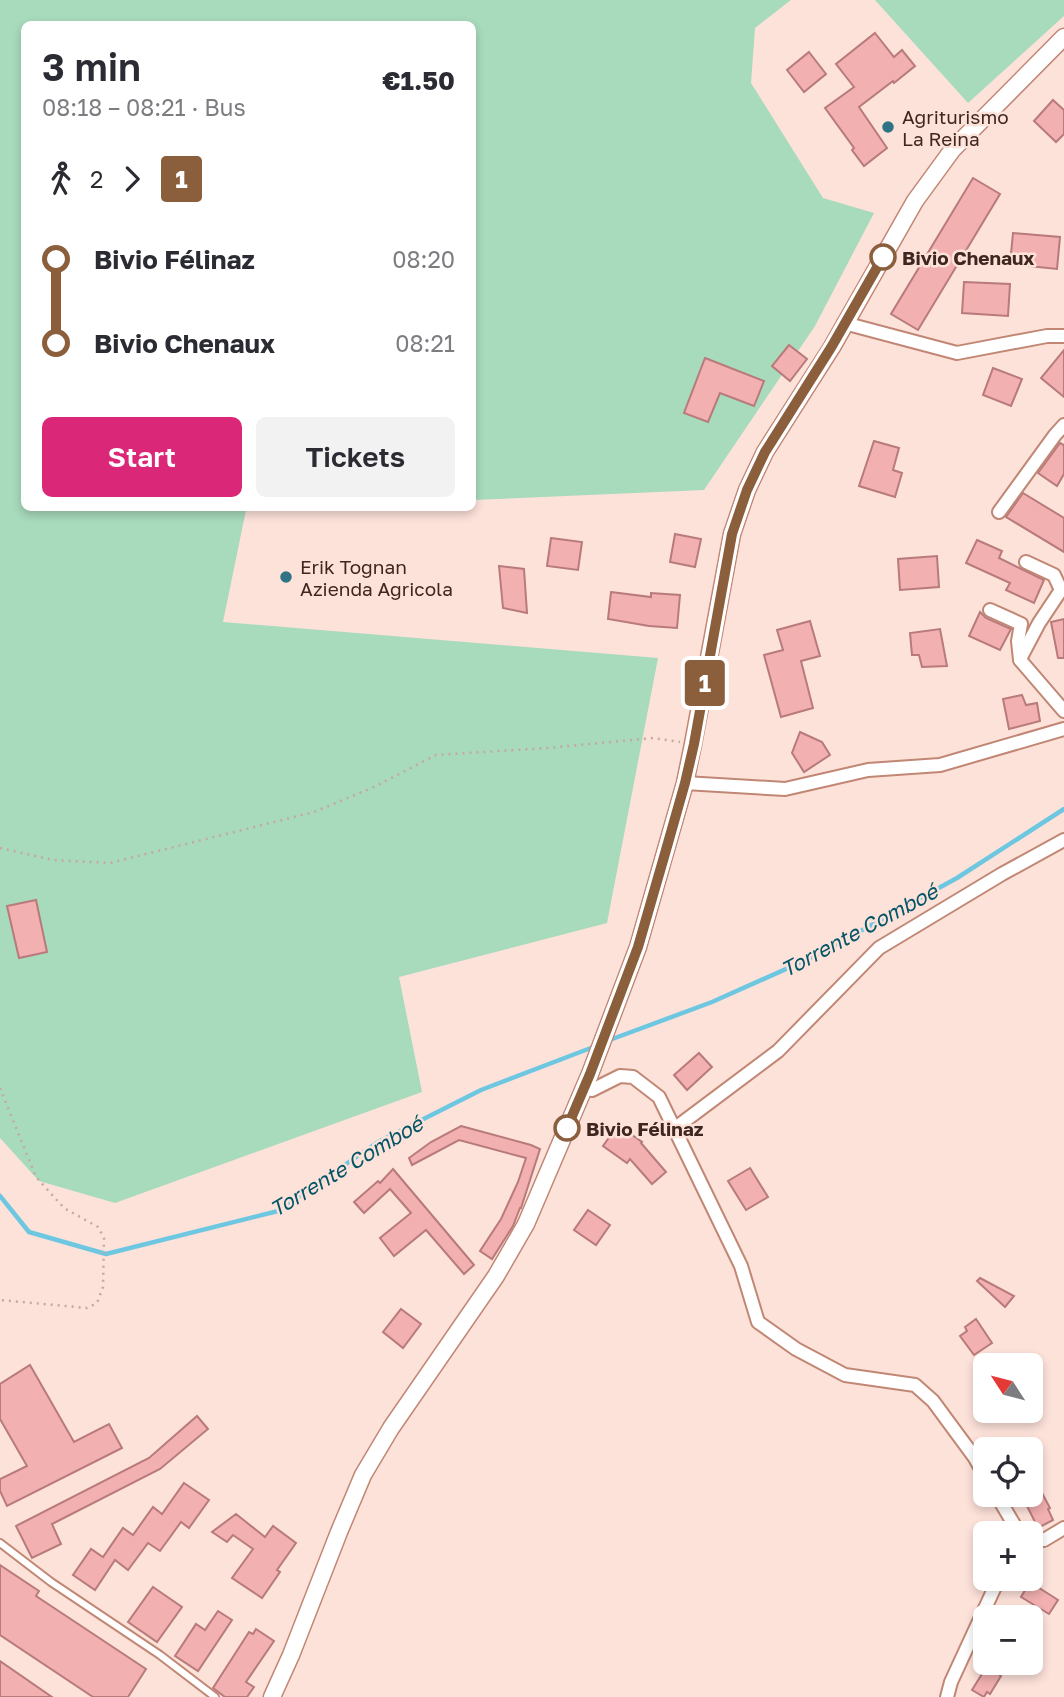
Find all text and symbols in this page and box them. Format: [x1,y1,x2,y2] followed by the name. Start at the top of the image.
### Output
[42,44,141,89] text: 3 min
[382,65,455,96] text: €1.50
[42,93,246,121] text: 08:18 – 08:21 · Bus
[902,105,1009,150] place label: Agriturismo La Reina
[880,119,896,135] marker: Agriturismo La Reina
[42,160,80,198] icon: walk
[113,160,151,198] icon: forward
[175,164,188,193] text: 1
[90,165,103,193] text: 2
[94,244,255,275] text: Bivio Félinaz
[870,244,896,270] marker: Bivio Chenaux
[392,245,455,273] text: 08:20
[902,246,1034,269] place label: Bivio Chenaux
[94,328,275,359] text: Bivio Chenaux
[395,329,455,357] text: 08:21
[42,417,242,497] button: Start
[256,417,455,497] button: Tickets
[300,555,453,600] place label: Erik Tognan Azienda Agricola
[278,569,294,585] marker: Erik Tognan Azienda Agricola
[682,660,728,706] line badge: 1
[699,668,711,697] text: 1
[776,877,943,982] water label: Torrente Comboé
[265,1109,429,1222] water label: Torrente Comboé
[554,1115,580,1141] marker: Bivio Félinaz
[586,1117,704,1140] place label: Bivio Félinaz
[973,1353,1043,1423] north arrow
[973,1353,1043,1675] map controls
[973,1437,1043,1507] button: locate
[973,1521,1043,1591] button: +
[973,1605,1043,1675] button: −

